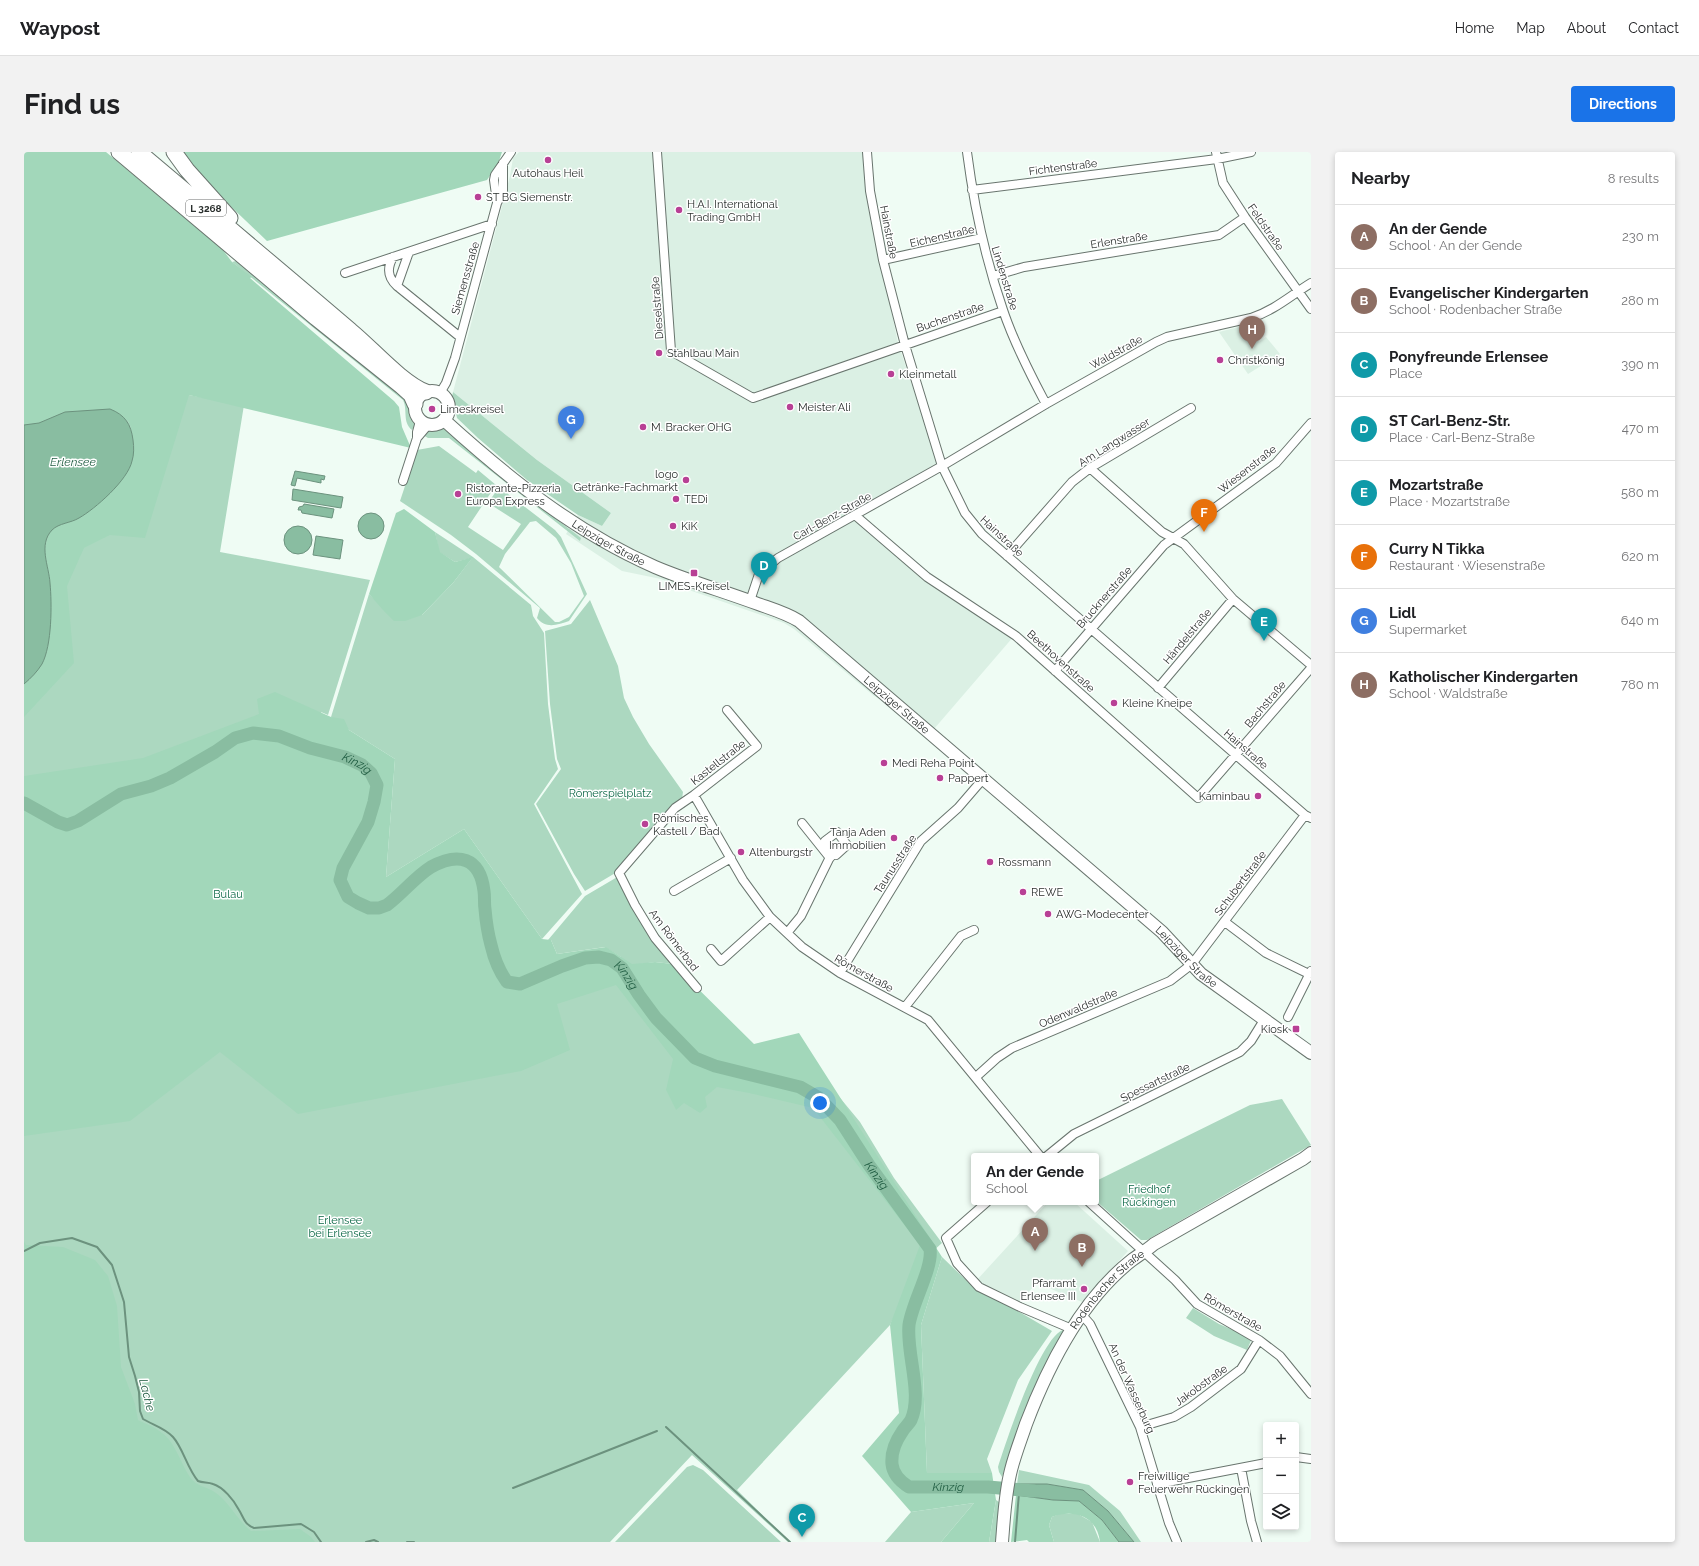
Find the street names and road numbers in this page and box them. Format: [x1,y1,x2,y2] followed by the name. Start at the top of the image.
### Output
[1028,157,1099,178] street label: Fichtenstraße
[186,200,226,216] road number: L 3268
[1245,202,1287,253] street label: Feldstraße
[877,204,900,260] street label: Hainstraße
[909,223,976,250] street label: Eichenstraße
[1090,229,1149,251] street label: Erlenstraße
[449,240,482,316] street label: Siemensstraße
[989,245,1021,312] street label: Lindenstraße
[649,276,666,340] street label: Dieselstraße
[915,300,986,335] street label: Buchenstraße
[1088,332,1145,372] street label: Waldstraße
[1076,415,1152,470] street label: Am Langwasser
[1216,442,1279,496] street label: Wiesenstraße
[791,489,874,543] street label: Carl-Benz-Straße
[977,513,1026,560] street label: Hainstraße
[569,517,648,569] street label: Leipziger Straße
[1074,563,1135,631] street label: Brucknerstraße
[1161,606,1215,667] street label: Händelstraße
[1024,628,1098,696] street label: Beethovenstraße
[861,674,932,737] street label: Leipziger Straße
[1242,678,1289,730] street label: Bachstraße
[1221,727,1271,772] street label: Hainstraße
[688,737,749,788] street label: Kastellstraße
[872,832,920,896] street label: Taunusstraße
[1212,848,1269,918] street label: Schubertstraße
[646,907,701,974] street label: Am Römerbad
[1153,923,1220,991] street label: Leipziger Straße
[832,952,896,995] street label: Römerstraße
[1037,986,1120,1031] street label: Odenwaldstraße
[1118,1060,1192,1105] street label: Spessartstraße
[1068,1247,1147,1332] street label: Rodenbacher Straße
[1201,1290,1265,1335] street label: Römerstraße
[1106,1341,1157,1435] street label: An der Wasserburg
[1173,1362,1230,1409] street label: Jakobstraße

